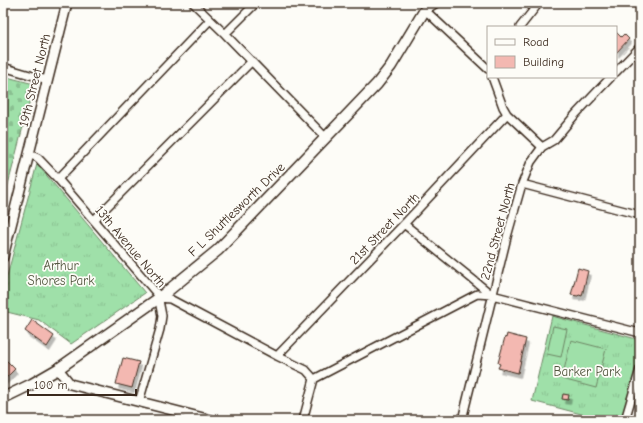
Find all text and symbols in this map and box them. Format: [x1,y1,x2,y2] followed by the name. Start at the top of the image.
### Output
[487,26,617,78] legend
[16,32,53,128] street label: 19th Street North
[523,35,549,49] text: Road
[523,55,564,69] text: Building
[185,159,288,259] street label: F L Shuttlesworth Drive
[477,181,518,281] street label: 22nd Street North
[346,189,422,267] street label: 21st Street North
[92,202,169,290] street label: 13th Avenue North
[27,258,95,288] park label: Arthur Shores Park
[554,364,621,379] park label: Barker Park
[28,371,136,397] scale bar
[34,378,67,392] text: 100 m

